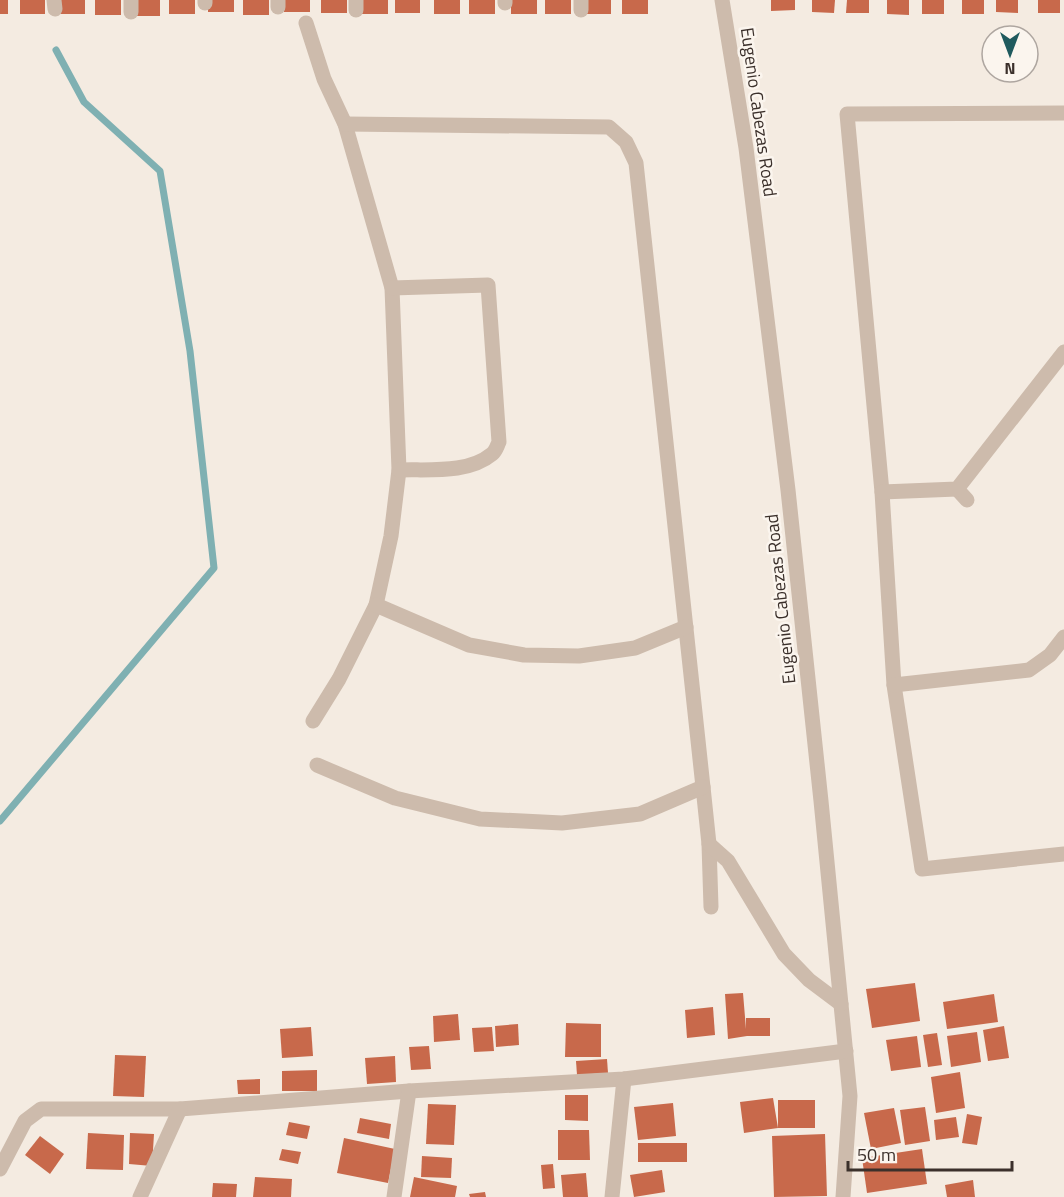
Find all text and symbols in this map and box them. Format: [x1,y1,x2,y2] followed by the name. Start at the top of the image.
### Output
[980,24,1040,84] north arrow
[734,26,784,198] street label: Eugenio Cabezas Road
[1004,57,1016,81] text: N
[758,513,802,685] street label: Eugenio Cabezas Road
[848,1134,1012,1172] scale bar
[857,1141,896,1168] text: 50 m

